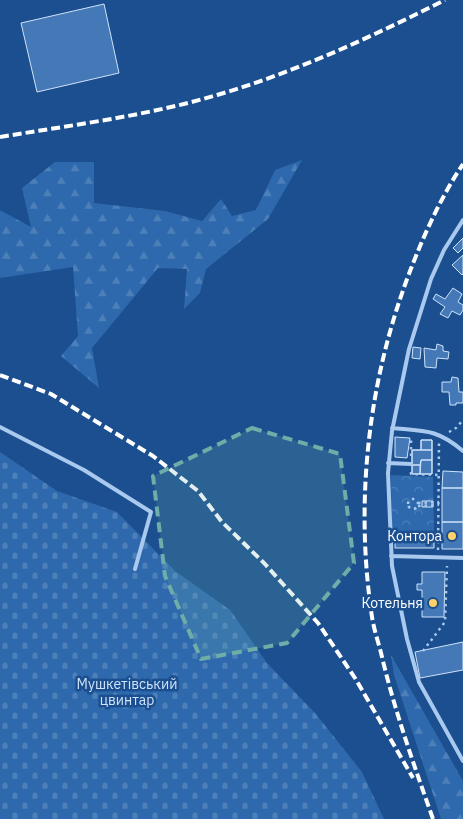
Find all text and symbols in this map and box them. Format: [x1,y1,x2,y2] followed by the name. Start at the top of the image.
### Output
[387,527,443,545] place label: Контора
[446,530,458,542] marker: Контора
[361,594,423,612] place label: Котельня
[427,597,439,609] marker: Котельня
[77,675,177,709] park label: Мушкетівський цвинтар

